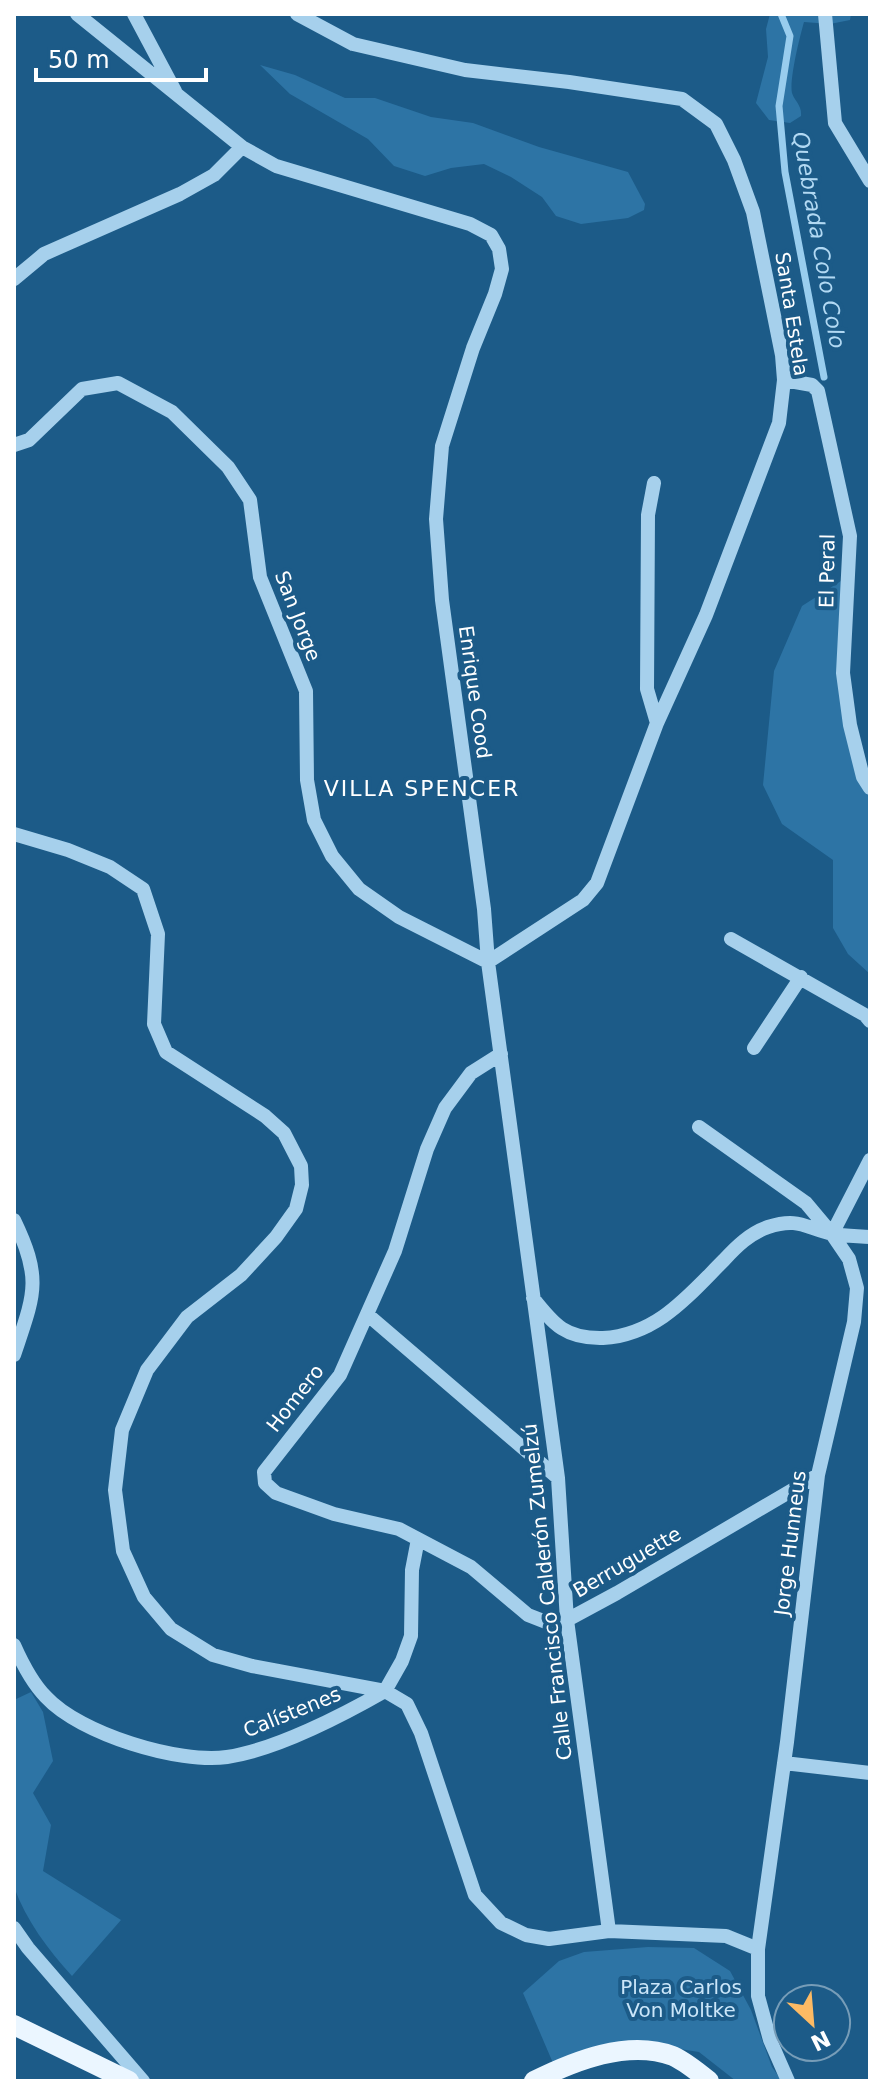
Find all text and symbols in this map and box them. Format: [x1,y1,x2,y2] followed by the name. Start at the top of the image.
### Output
[36,32,206,82] scale bar
[48,46,110,74] text: 50 m
[788,130,850,350] water label: Quebrada Colo Colo
[770,250,814,378] street label: Santa Estela
[814,534,840,608] street label: El Peral
[270,567,326,665] street label: San Jorge
[454,624,496,760] street label: Enrique Cood
[324,776,520,801] district label: VILLA SPENCER
[261,1359,329,1437] street label: Homero
[517,1422,577,1762] street label: Calle Francisco Calderón Zumelzú
[769,1469,811,1619] street label: Jorge Hunneus
[569,1521,685,1603] street label: Berruguette
[240,1682,344,1742] street label: Calístenes
[620,1975,742,2022] park label: Plaza Carlos Von Moltke
[772,1983,852,2063] north arrow
[807,2025,834,2056] text: N

